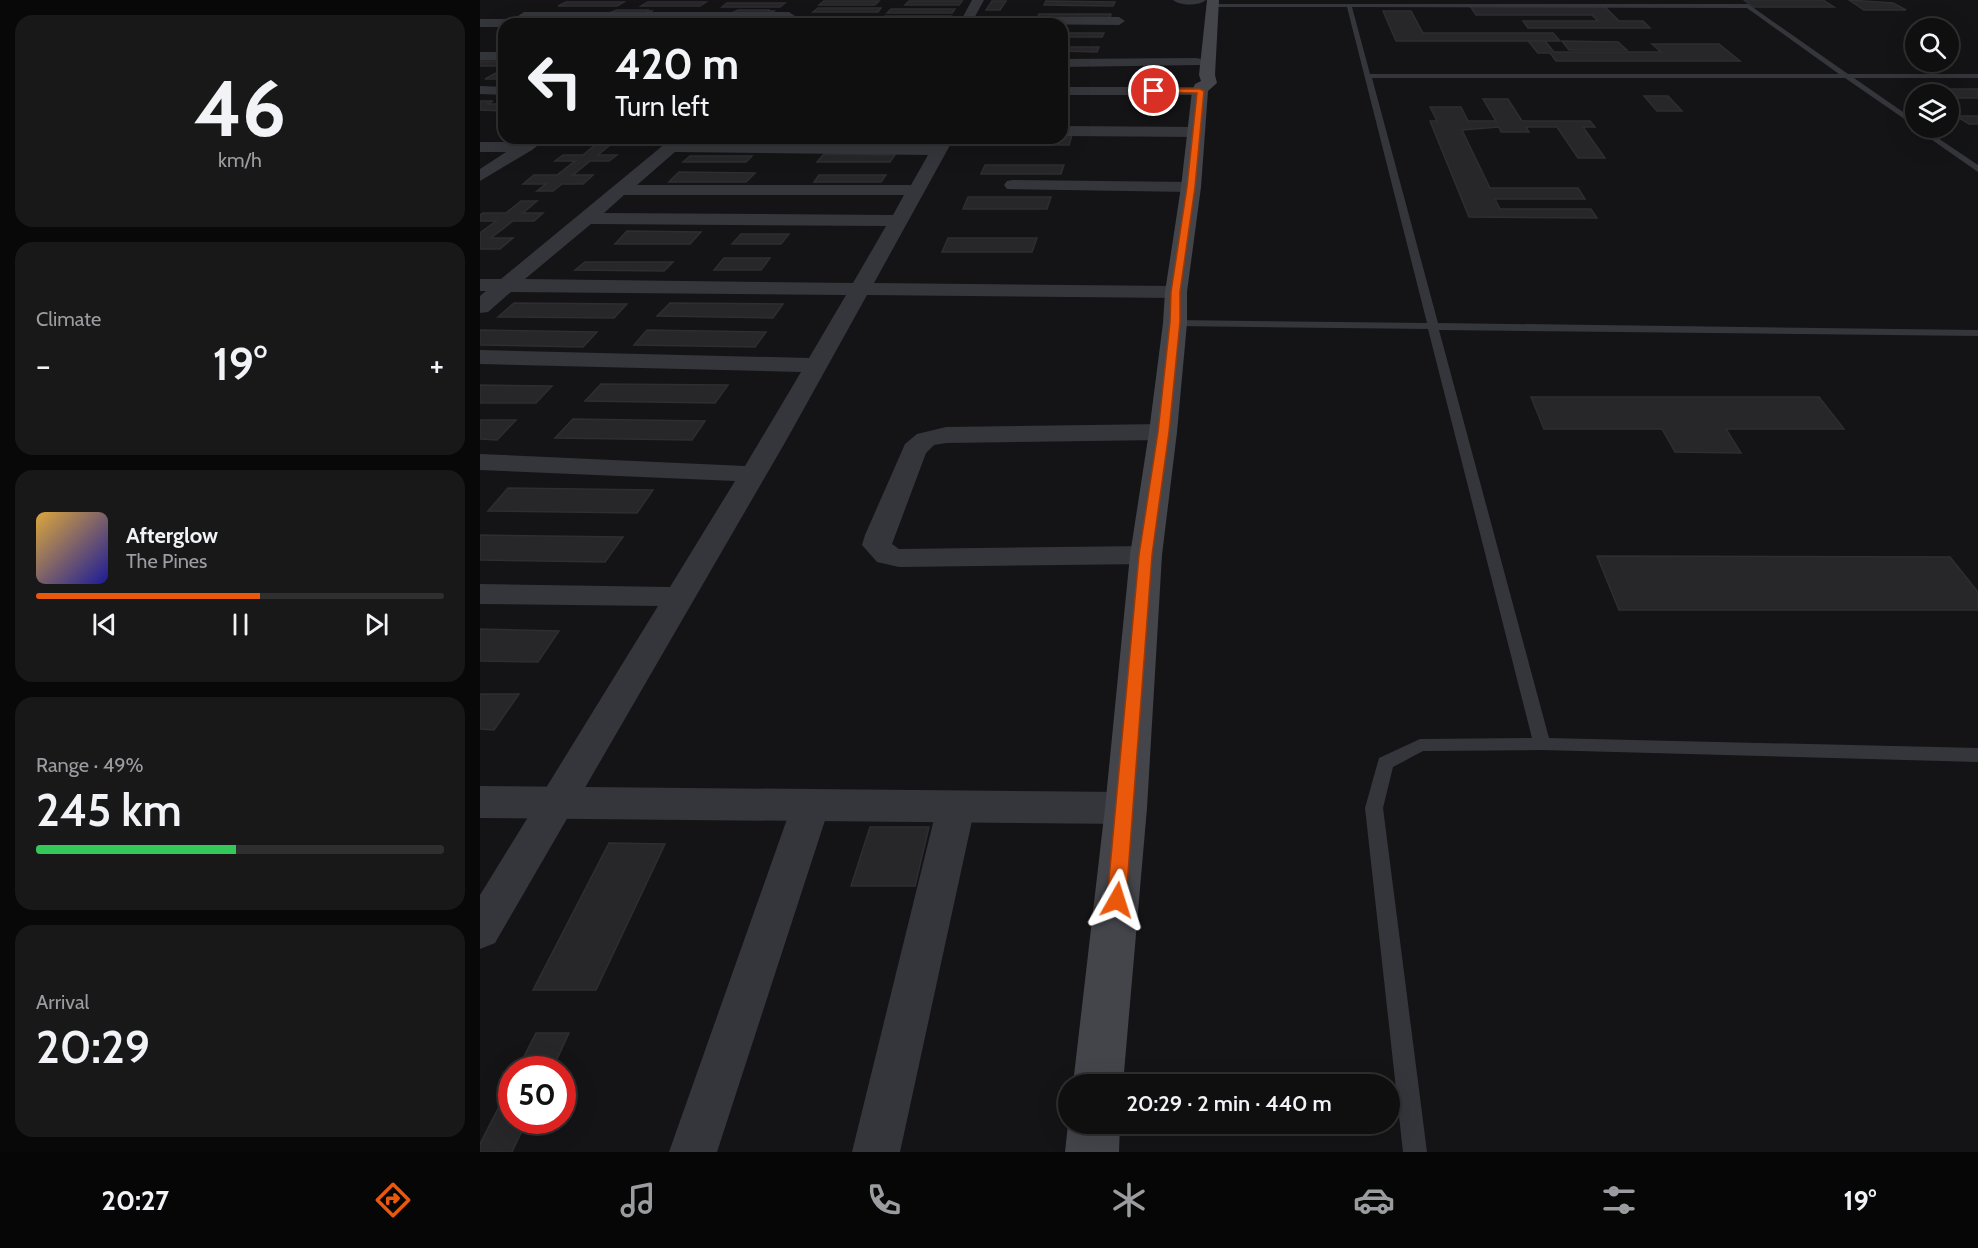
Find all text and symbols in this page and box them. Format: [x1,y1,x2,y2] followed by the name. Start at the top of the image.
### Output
[1905,18,1959,138] map controls
[1905,18,1959,72] button: search
[615,38,739,90] text: 420 m
[516,42,594,120] icon: left
[194,61,286,156] text: 46
[1128,65,1179,116] pin
[1137,74,1170,107] icon: arrive
[1905,84,1959,138] button: layers
[615,90,709,123] text: Turn left
[218,148,262,172] text: km/h
[36,307,101,331] text: Climate
[213,337,267,391] text: 19°
[36,345,51,385] text: −
[429,345,444,385] text: +
[126,522,218,549] text: Afterglow
[126,549,207,573] text: The Pines
[88,608,121,641] icon: previous
[224,608,257,641] icon: pause
[360,608,393,641] icon: next
[36,753,144,777] text: Range · 49%
[36,783,182,837] text: 245 km
[1085,868,1149,932] position arrow
[36,990,89,1014] text: Arrival
[36,1020,150,1074] text: 20:29
[498,1056,576,1134] speed limit sign: 50
[1126,1090,1332,1117] text: 20:29 · 2 min · 440 m
[372,1179,414,1221] icon: directions
[617,1179,659,1221] icon: music
[863,1179,905,1221] icon: phone
[1108,1179,1150,1221] icon: climate
[1353,1179,1395,1221] icon: car
[1598,1179,1640,1221] icon: filters
[102,1184,169,1217] text: 20:27
[1843,1184,1876,1217] text: 19°

